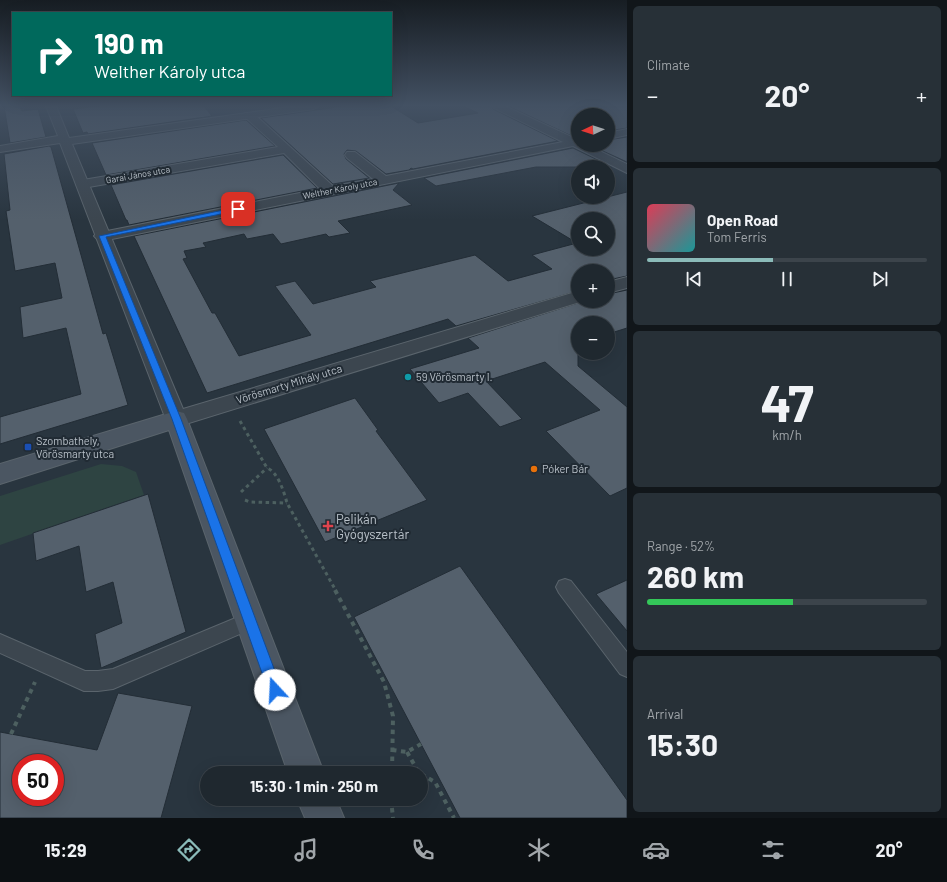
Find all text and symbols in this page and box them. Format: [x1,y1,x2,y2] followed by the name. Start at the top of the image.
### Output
[94,26,164,60] text: 190 m
[28,28,80,80] icon: right
[647,57,690,73] text: Climate
[94,60,246,82] text: Welther Károly utca
[764,77,810,113] text: 20°
[647,82,658,108] text: −
[916,82,927,108] text: +
[571,108,615,152] north arrow
[571,108,615,360] map controls
[571,160,615,204] button: sound
[105,163,171,186] street label: Garai János utca
[302,176,378,201] street label: Welther Károly utca
[221,192,255,226] pin
[227,198,249,220] icon: arrive
[707,211,778,229] text: Open Road
[571,212,615,256] button: search
[707,229,767,245] text: Tom Ferris
[571,264,615,308] button: +
[683,268,705,290] icon: previous
[776,268,798,290] icon: pause
[869,268,891,290] icon: next
[571,316,615,360] button: −
[234,361,343,406] street label: Vörösmarty Mihály utca
[416,370,493,383] place label: 59 Vörösmarty I.
[760,370,814,432] text: 47
[403,372,413,382] marker: 59 Vörösmarty I.
[772,427,802,443] text: km/h
[36,434,114,460] place label: Szombathely, Vörösmarty utca
[23,442,33,452] marker: Szombathely, Vörösmarty utca
[542,462,588,475] place label: Póker Bár
[529,464,539,474] marker: Póker Bár
[336,511,409,542] place label: Pelikán Gyógyszertár
[323,521,333,531] marker: Pelikán Gyógyszertár
[647,538,715,554] text: Range · 52%
[647,558,744,594] text: 260 km
[254,669,296,711] position arrow
[647,706,683,722] text: Arrival
[647,726,718,762] text: 15:30
[12,754,64,806] speed limit sign: 50
[250,777,378,795] text: 15:30 · 1 min · 250 m
[175,836,203,864] icon: directions
[292,836,320,864] icon: music
[409,836,437,864] icon: phone
[525,836,553,864] icon: climate
[642,836,670,864] icon: car
[759,836,787,864] icon: filters
[44,839,87,861] text: 15:29
[876,839,903,861] text: 20°

